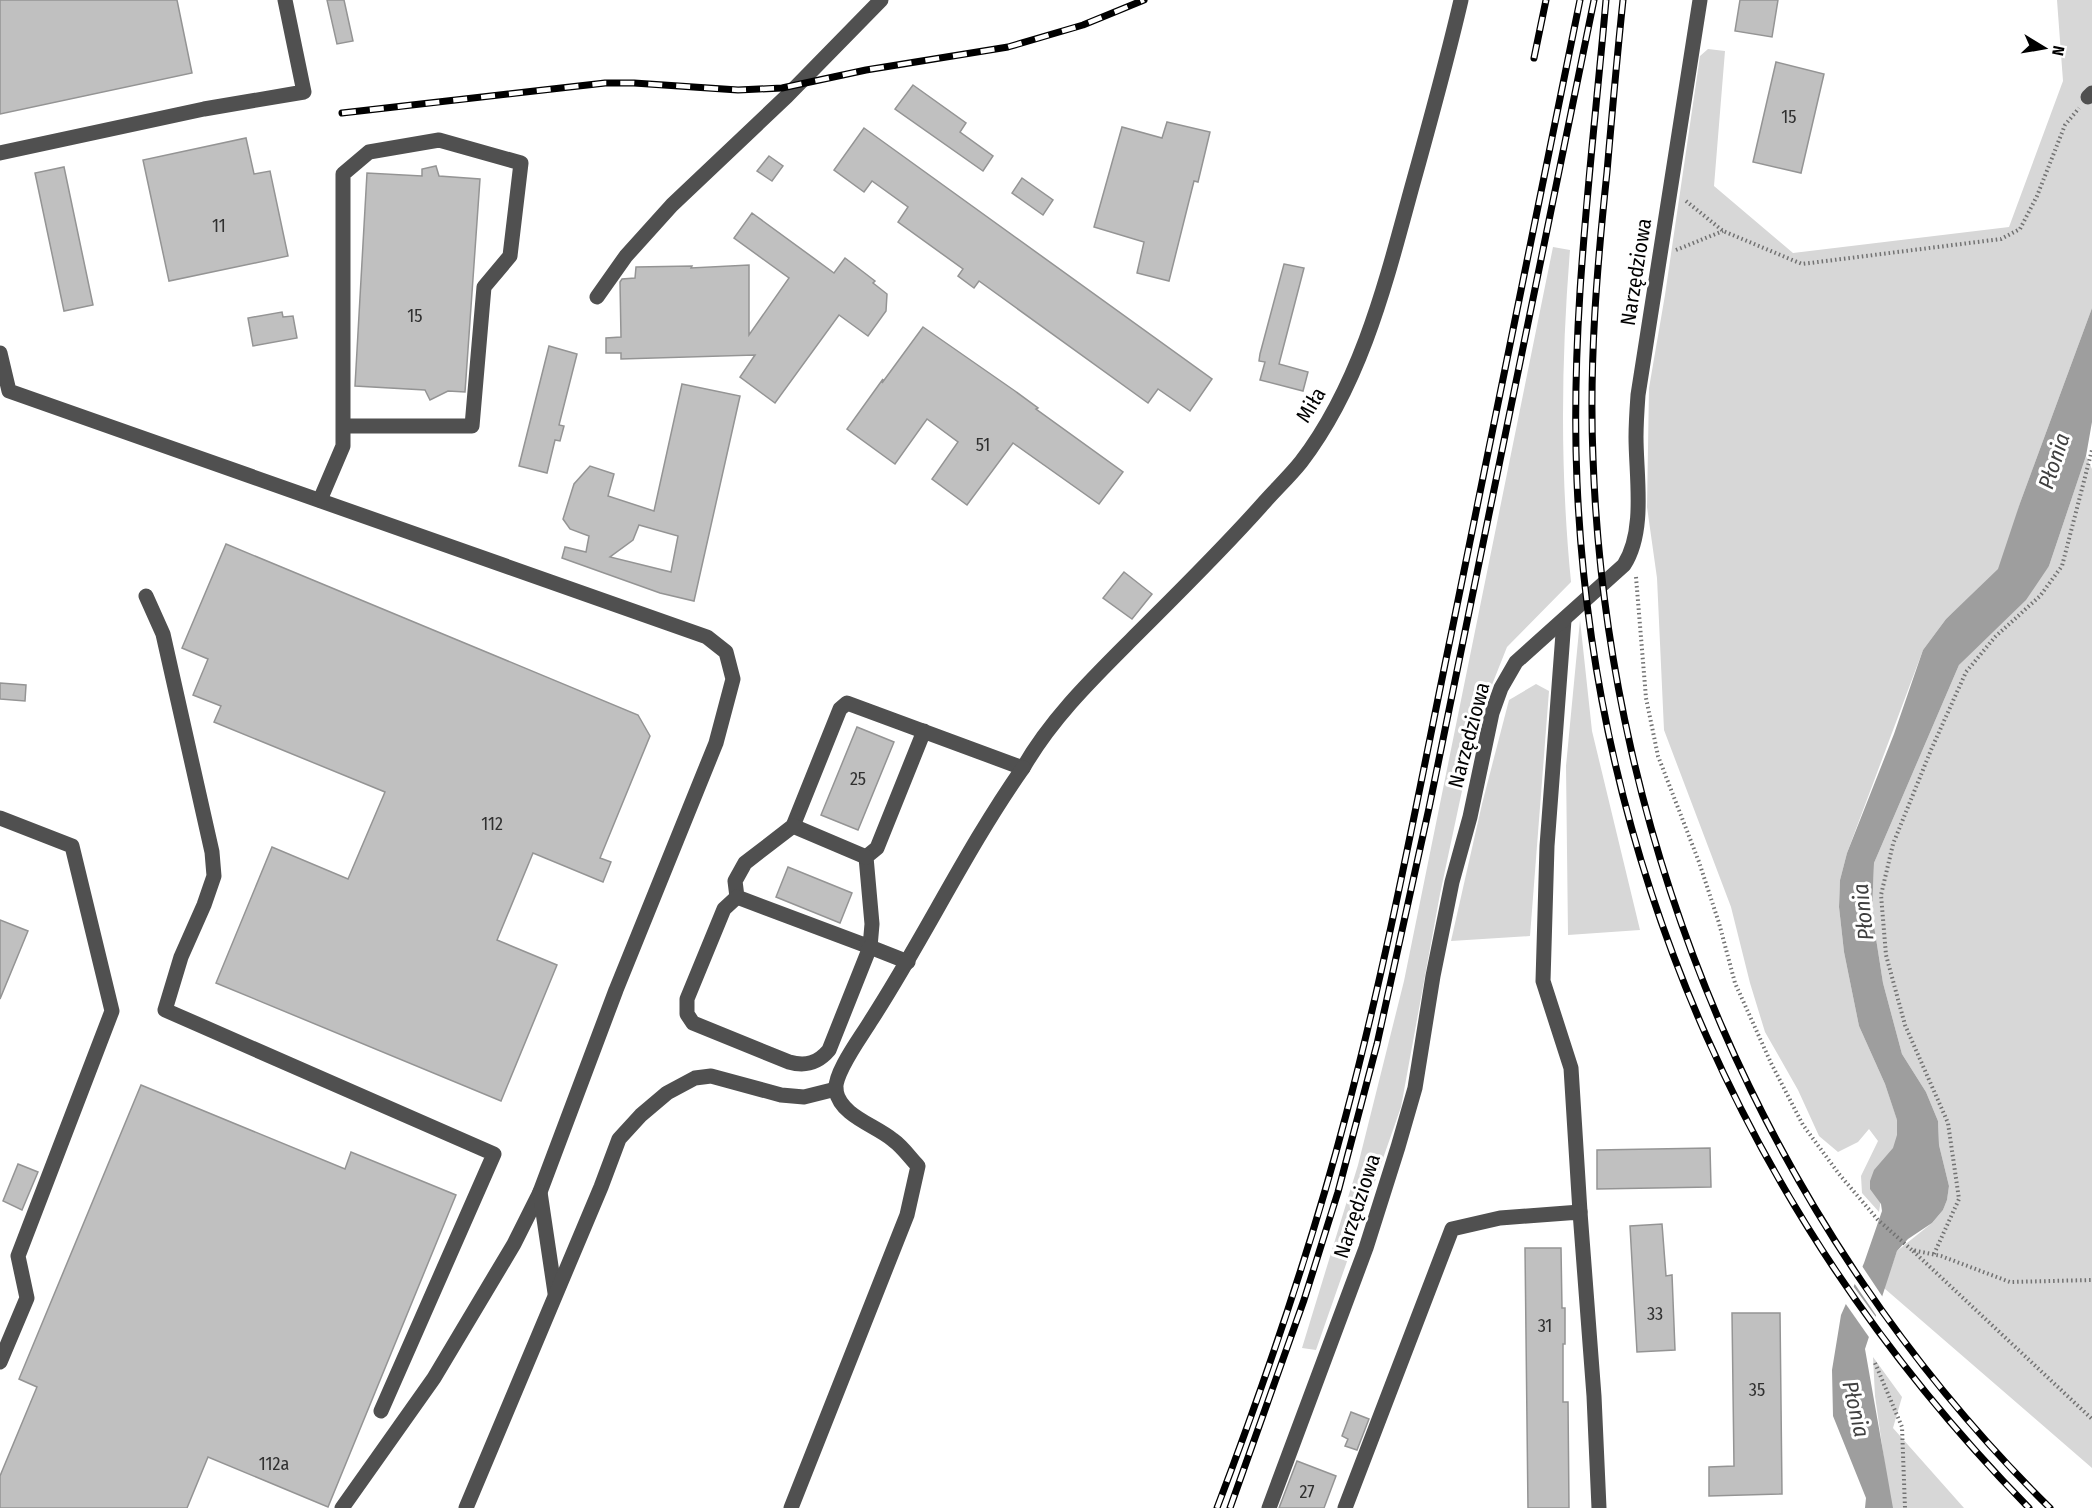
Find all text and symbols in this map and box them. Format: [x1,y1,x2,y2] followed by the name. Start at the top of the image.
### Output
[2014,18,2074,78] north arrow
[2048,44,2068,57] text: N
[1781,106,1797,128] house number: 15
[212,215,226,237] house number: 11
[1615,216,1657,328] street label: Narzędziowa
[407,305,423,327] house number: 15
[1290,383,1332,427] street label: Miła
[2032,430,2076,492] water label: Płonia
[976,434,990,456] house number: 51
[1442,679,1496,791] street label: Narzędziowa
[850,768,866,790] house number: 25
[481,813,503,835] house number: 112
[1847,882,1879,942] water label: Płonia
[1328,1150,1386,1262] street label: Narzędziowa
[1647,1303,1663,1325] house number: 33
[1538,1315,1552,1337] house number: 31
[1836,1378,1876,1440] water label: Płonia
[1749,1379,1765,1401] house number: 35
[259,1453,289,1475] house number: 112a
[1299,1481,1315,1503] house number: 27

